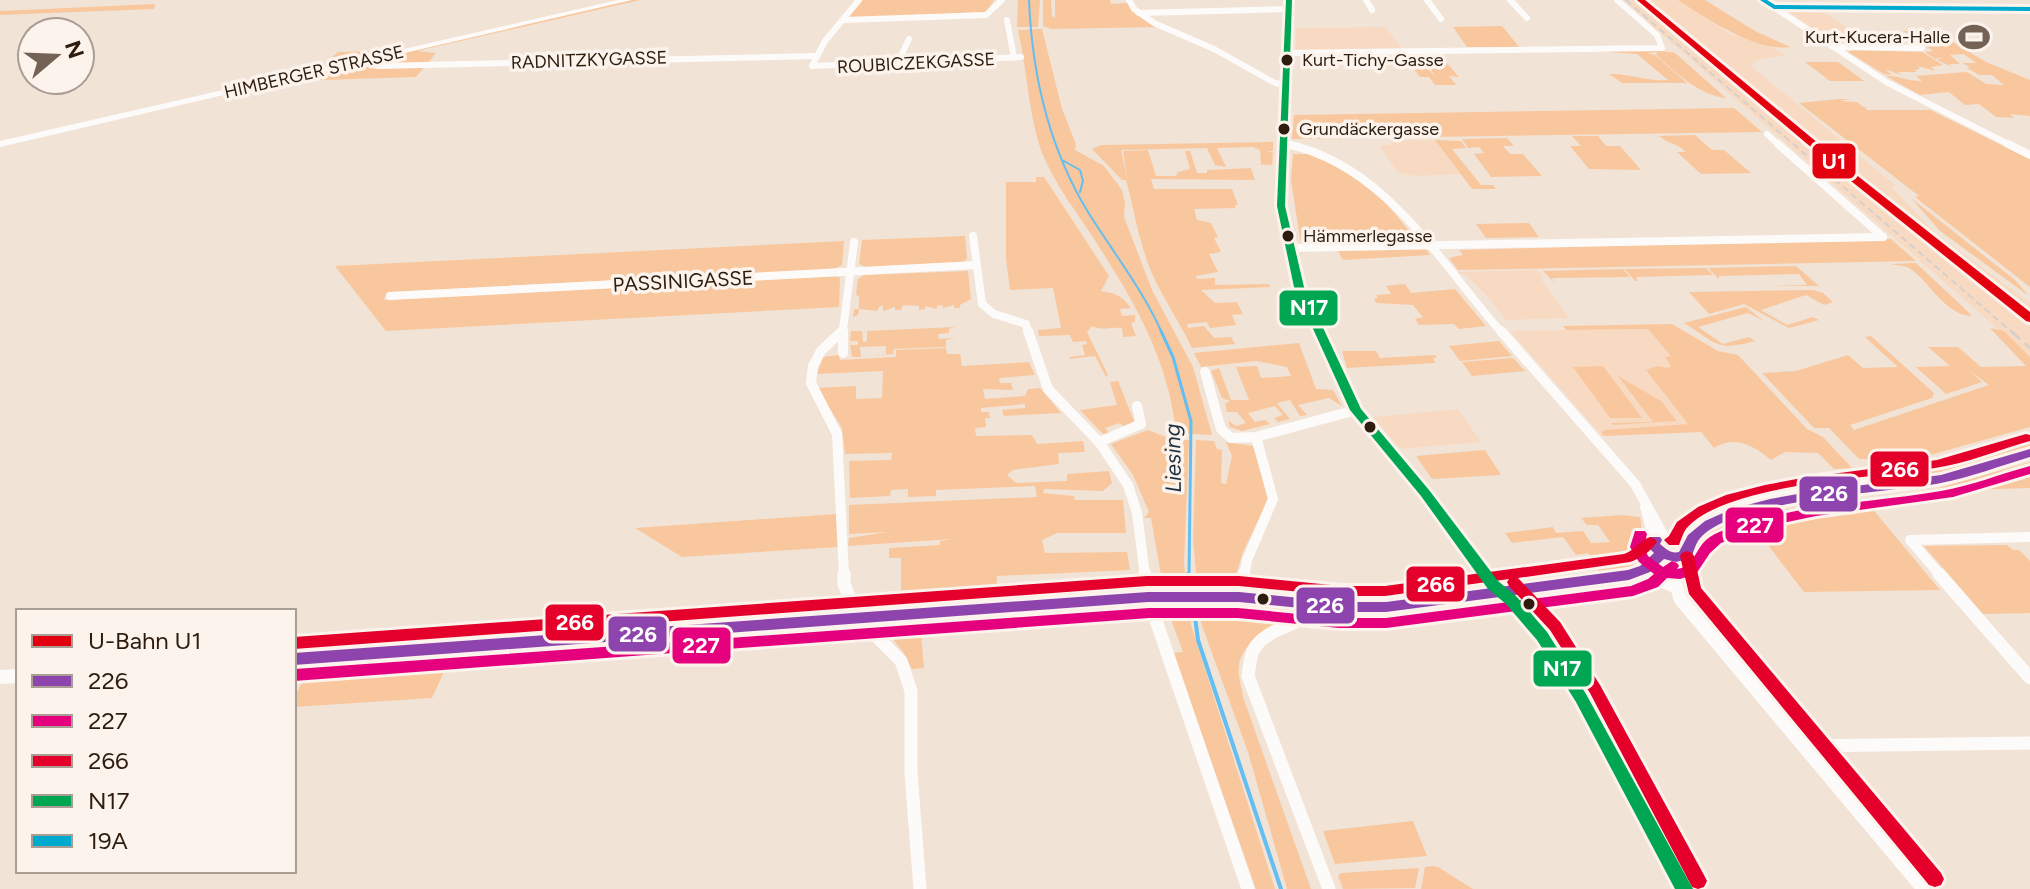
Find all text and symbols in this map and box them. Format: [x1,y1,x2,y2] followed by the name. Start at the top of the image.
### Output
[16,16,96,96] north arrow
[1957,20,1991,54] sports icon: Kurt-Kucera-Halle
[1805,26,1950,48] place label: Kurt-Kucera-Halle
[59,37,90,62] text: N
[222,41,406,103] street label: HIMBERGER STRASSE
[510,46,668,74] street label: RADNITZKYGASSE
[836,48,996,78] street label: ROUBICZEKGASSE
[1302,49,1444,71] place label: Kurt-Tichy-Gasse
[1279,52,1295,68] marker: Kurt-Tichy-Gasse
[1299,118,1439,140] place label: Grundäckergasse
[1276,121,1292,137] marker: Grundäckergasse
[1811,142,1857,180] line badge: U1
[1822,148,1846,175] text: U1
[1303,225,1433,247] place label: Hämmerlegasse
[1280,228,1296,244] marker: Hämmerlegasse
[612,265,754,297] street label: PASSINIGASSE
[1278,289,1339,327] line badge: N17
[1290,294,1328,321] text: N17
[1362,419,1378,435] unlabelled marker
[1159,423,1187,493] water label: Liesing
[1869,450,1930,488] line badge: 266
[1881,456,1919,483] text: 266
[1798,475,1859,513] line badge: 226
[1810,480,1848,507] text: 226
[1724,506,1785,544] line badge: 227
[1736,512,1774,539] text: 227
[1405,565,1466,603] line badge: 266
[1417,571,1455,598] text: 266
[1295,586,1356,625] line badge: 226
[1255,591,1271,607] unlabelled marker
[1306,592,1344,619] text: 226
[1521,596,1537,612] unlabelled marker
[544,603,605,642] line badge: 266
[16,609,296,873] legend
[556,609,594,636] text: 266
[607,615,668,653] line badge: 226
[619,621,657,648] text: 226
[88,626,201,655] text: U-Bahn U1
[671,626,732,665] line badge: 227
[682,632,720,659] text: 227
[1532,649,1593,688] line badge: N17
[1543,655,1581,682] text: N17
[88,666,128,695] text: 226
[88,706,128,735] text: 227
[88,746,129,775] text: 266
[88,786,129,815] text: N17
[88,826,128,855] text: 19A

